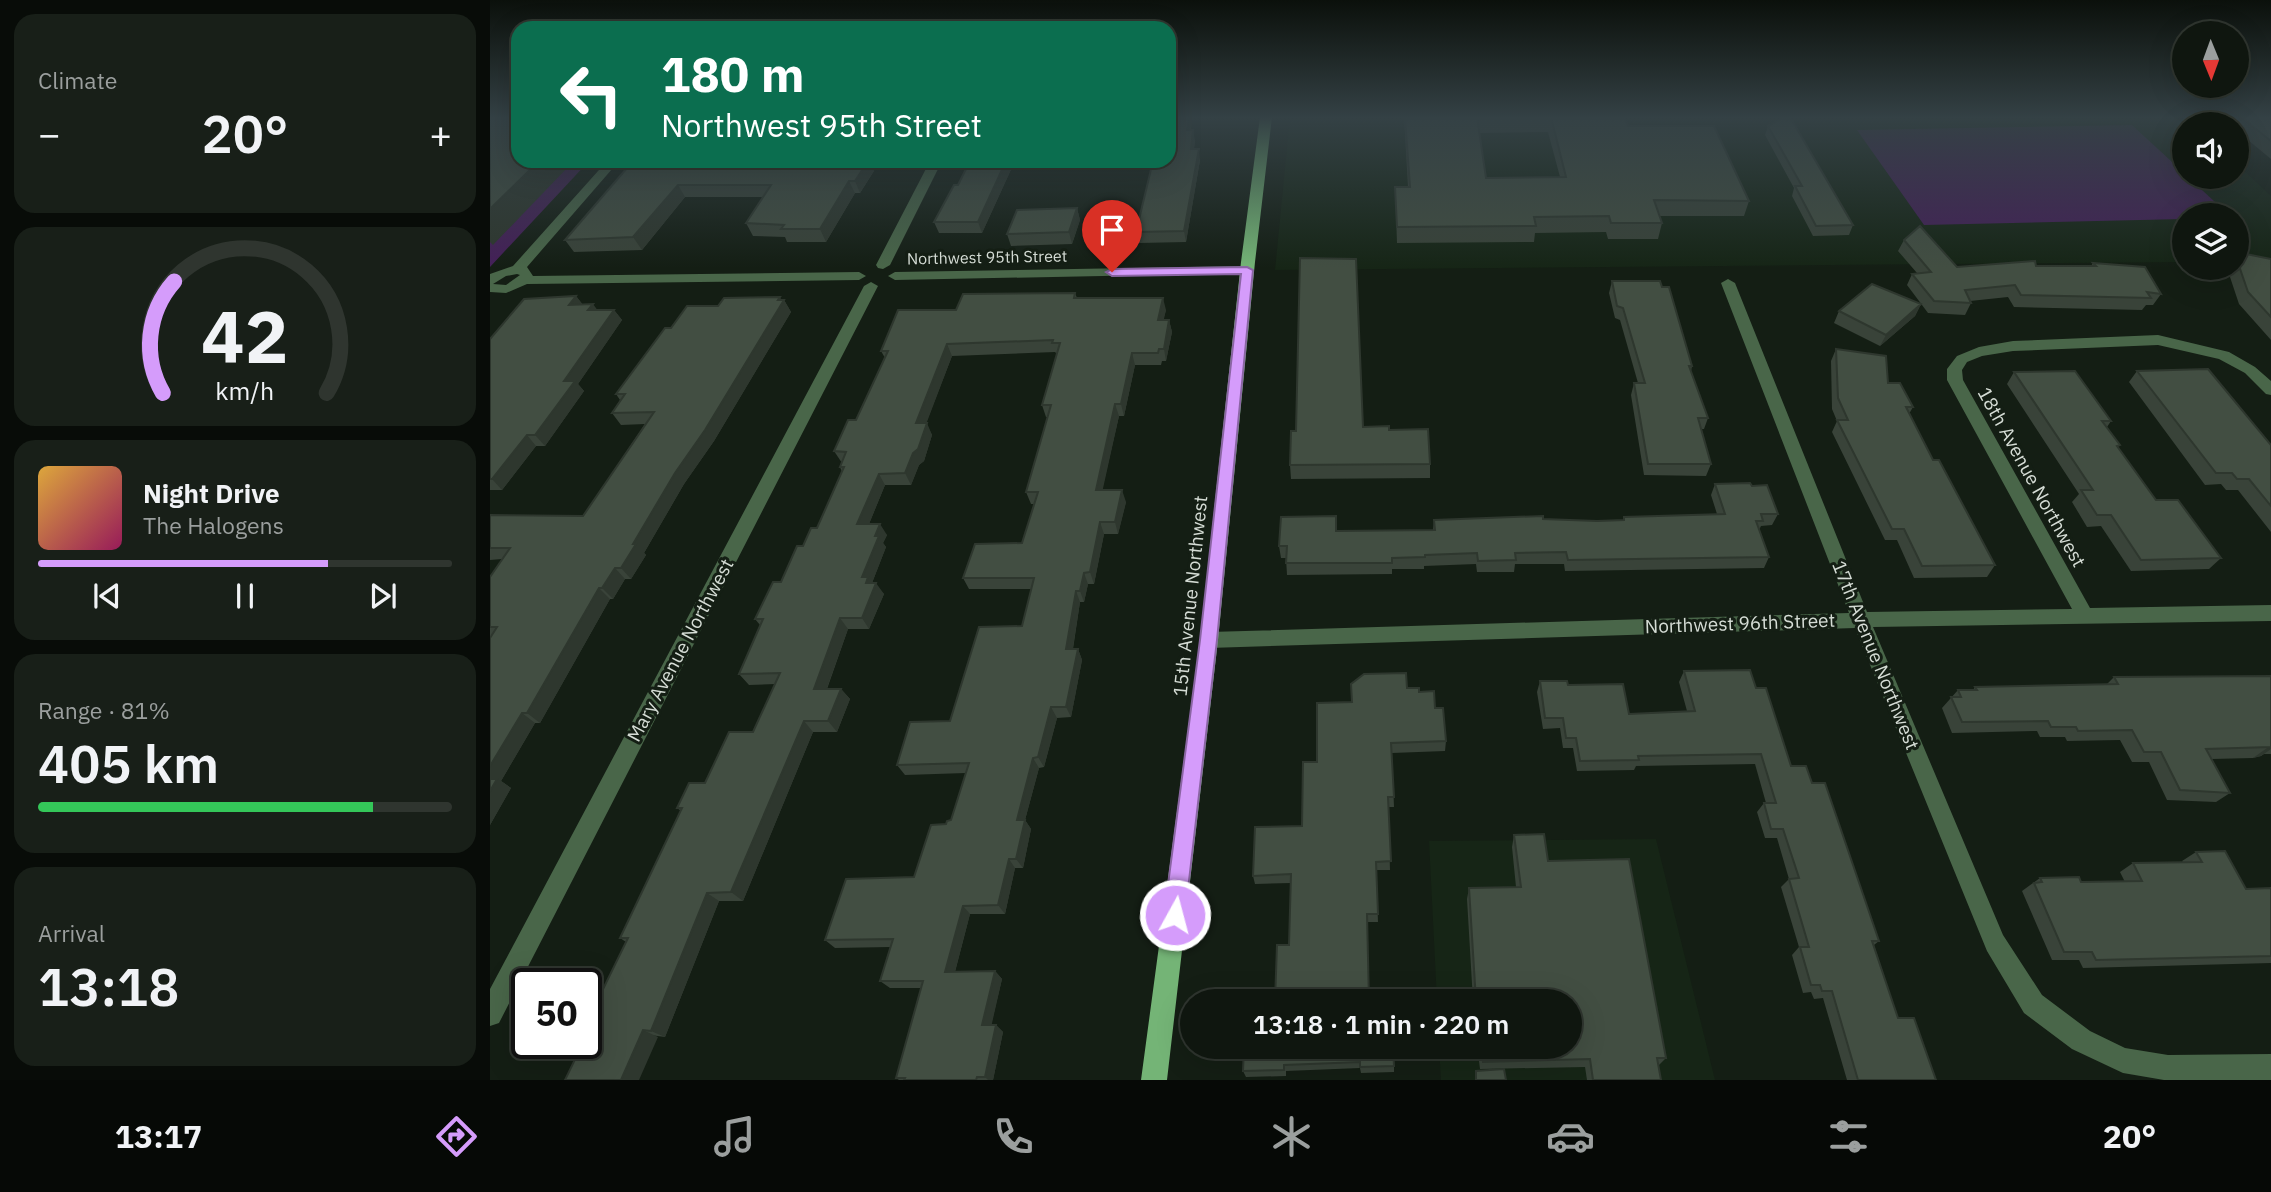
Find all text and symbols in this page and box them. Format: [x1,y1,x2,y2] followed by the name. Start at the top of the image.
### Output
[2172,21,2249,98] north arrow
[2172,21,2249,280] map controls
[661,42,805,105] text: 180 m
[546,49,637,140] icon: left
[38,65,117,95] text: Climate
[202,100,288,167] text: 20°
[661,104,982,146] text: Northwest 95th Street
[38,109,61,158] text: −
[429,109,452,158] text: +
[2172,112,2249,189] button: sound
[1082,200,1142,272] pin
[2172,203,2249,280] button: layers
[1093,211,1131,249] icon: arrive
[907,246,1067,268] street label: Northwest 95th Street
[201,288,289,383] text: 42
[216,374,274,407] text: km/h
[1973,383,2091,571] street label: 18th Avenue Northwest
[143,476,280,510] text: Night Drive
[1168,494,1212,698] street label: 15th Avenue Northwest
[143,510,284,540] text: The Halogens
[622,554,738,746] street label: Mary Avenue Northwest
[1827,557,1925,753] street label: 17th Avenue Northwest
[88,577,126,615] icon: previous
[226,577,264,615] icon: pause
[364,577,402,615] icon: next
[1644,608,1836,638] street label: Northwest 96th Street
[38,695,170,725] text: Range · 81%
[38,730,219,797] text: 405 km
[1138,878,1212,952] position arrow
[38,918,105,948] text: Arrival
[38,953,179,1020] text: 13:18
[511,968,602,1059] speed limit sign: 50
[1253,1007,1509,1041] text: 13:18 · 1 min · 220 m
[432,1112,481,1161] icon: directions
[710,1112,759,1161] icon: music
[989,1112,1038,1161] icon: phone
[1267,1112,1316,1161] icon: climate
[1546,1112,1595,1161] icon: car
[1824,1112,1873,1161] icon: filters
[115,1115,202,1157] text: 13:17
[2103,1115,2156,1157] text: 20°

